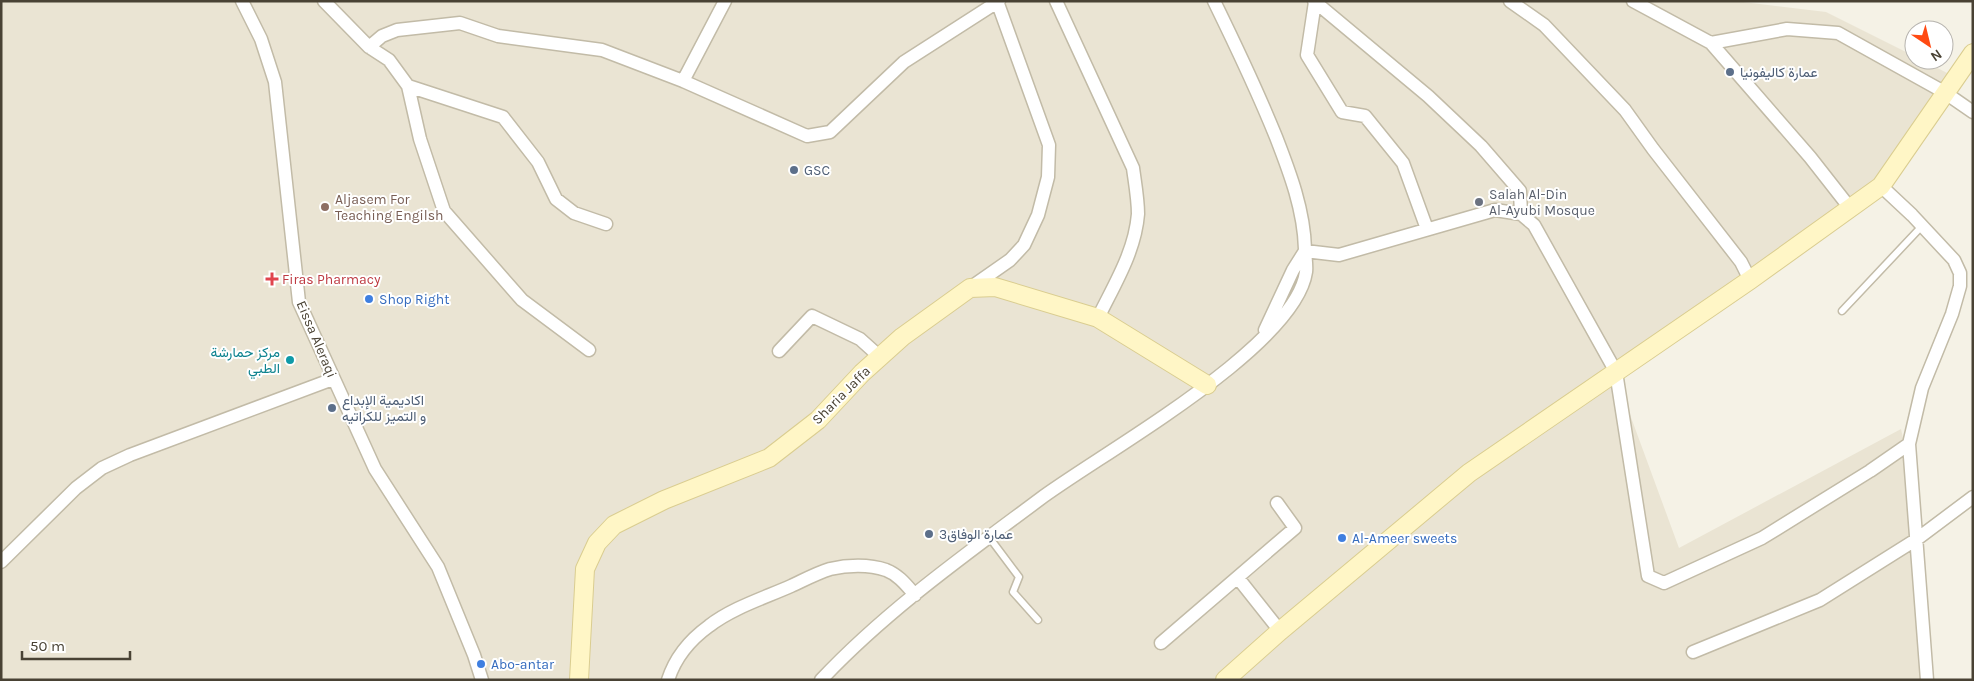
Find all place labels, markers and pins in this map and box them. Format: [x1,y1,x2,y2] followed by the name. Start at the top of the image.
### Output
[1740,64,1817,81] place label: عمارة كاليفونيا
[1724,66,1736,78] marker: عمارة كاليفونيا
[804,162,830,179] place label: GSC
[788,164,800,176] marker: GSC
[1489,186,1595,219] place label: Salah Al-Din Al-Ayubi Mosque
[335,191,444,224] place label: Aljasem For Teaching Engilsh
[1473,196,1485,208] marker: Salah Al-Din Al-Ayubi Mosque
[319,201,331,213] marker: Aljasem For Teaching Engilsh
[282,271,381,288] place label: Firas Pharmacy
[266,273,278,285] marker: Firas Pharmacy
[379,291,449,308] place label: Shop Right
[363,293,375,305] marker: Shop Right
[210,344,280,380] place label: مركز حمارشة الطبي
[284,354,296,366] marker: مركز حمارشة الطبي
[342,392,426,425] place label: اكاديمية الإبداع و التميز للكراتيه
[326,402,338,414] marker: اكاديمية الإبداع و التميز للكراتيه
[939,526,1013,543] place label: عمارة الوفاق3
[923,528,935,540] marker: عمارة الوفاق3
[1352,530,1457,547] place label: Al-Ameer sweets
[1336,532,1348,544] marker: Al-Ameer sweets
[491,656,555,673] place label: Abo-antar
[475,658,487,670] marker: Abo-antar

